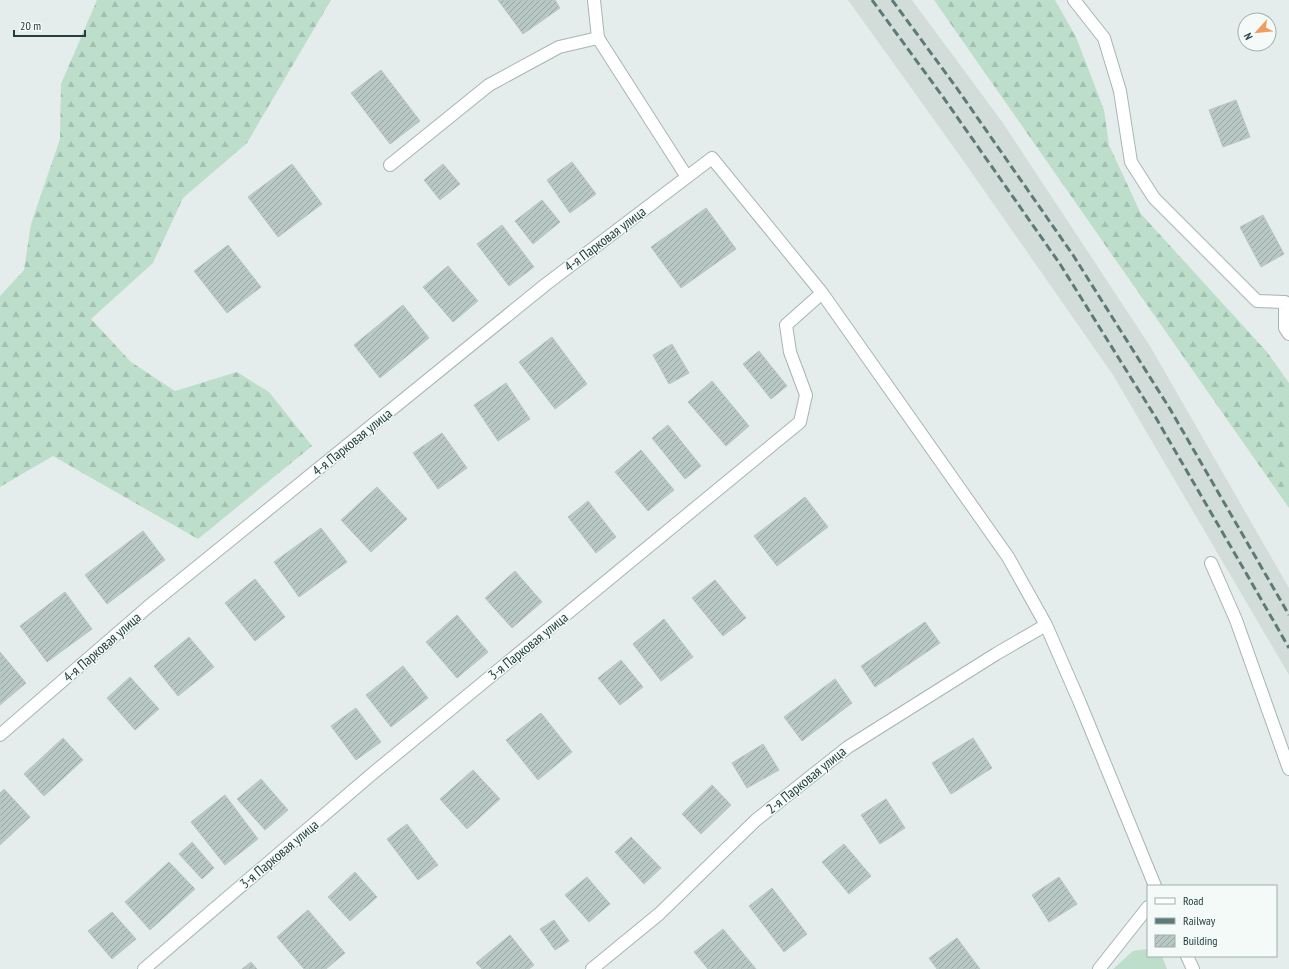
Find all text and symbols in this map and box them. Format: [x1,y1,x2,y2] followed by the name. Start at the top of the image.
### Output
[14,12,85,38] scale bar
[1237,12,1277,52] north arrow
[20,18,41,33] text: 20 m
[1240,31,1256,42] text: N
[561,202,649,276] street label: 4-я Парковая улица
[308,404,396,480] street label: 4-я Парковая улица
[59,608,145,686] street label: 4-я Парковая улица
[484,608,572,684] street label: 3-я Парковая улица
[762,742,850,818] street label: 2-я Парковая улица
[236,816,322,892] street label: 3-я Парковая улица
[1147,885,1277,957] legend
[1183,893,1203,908] text: Road
[1183,913,1216,928] text: Railway
[1183,933,1218,948] text: Building

